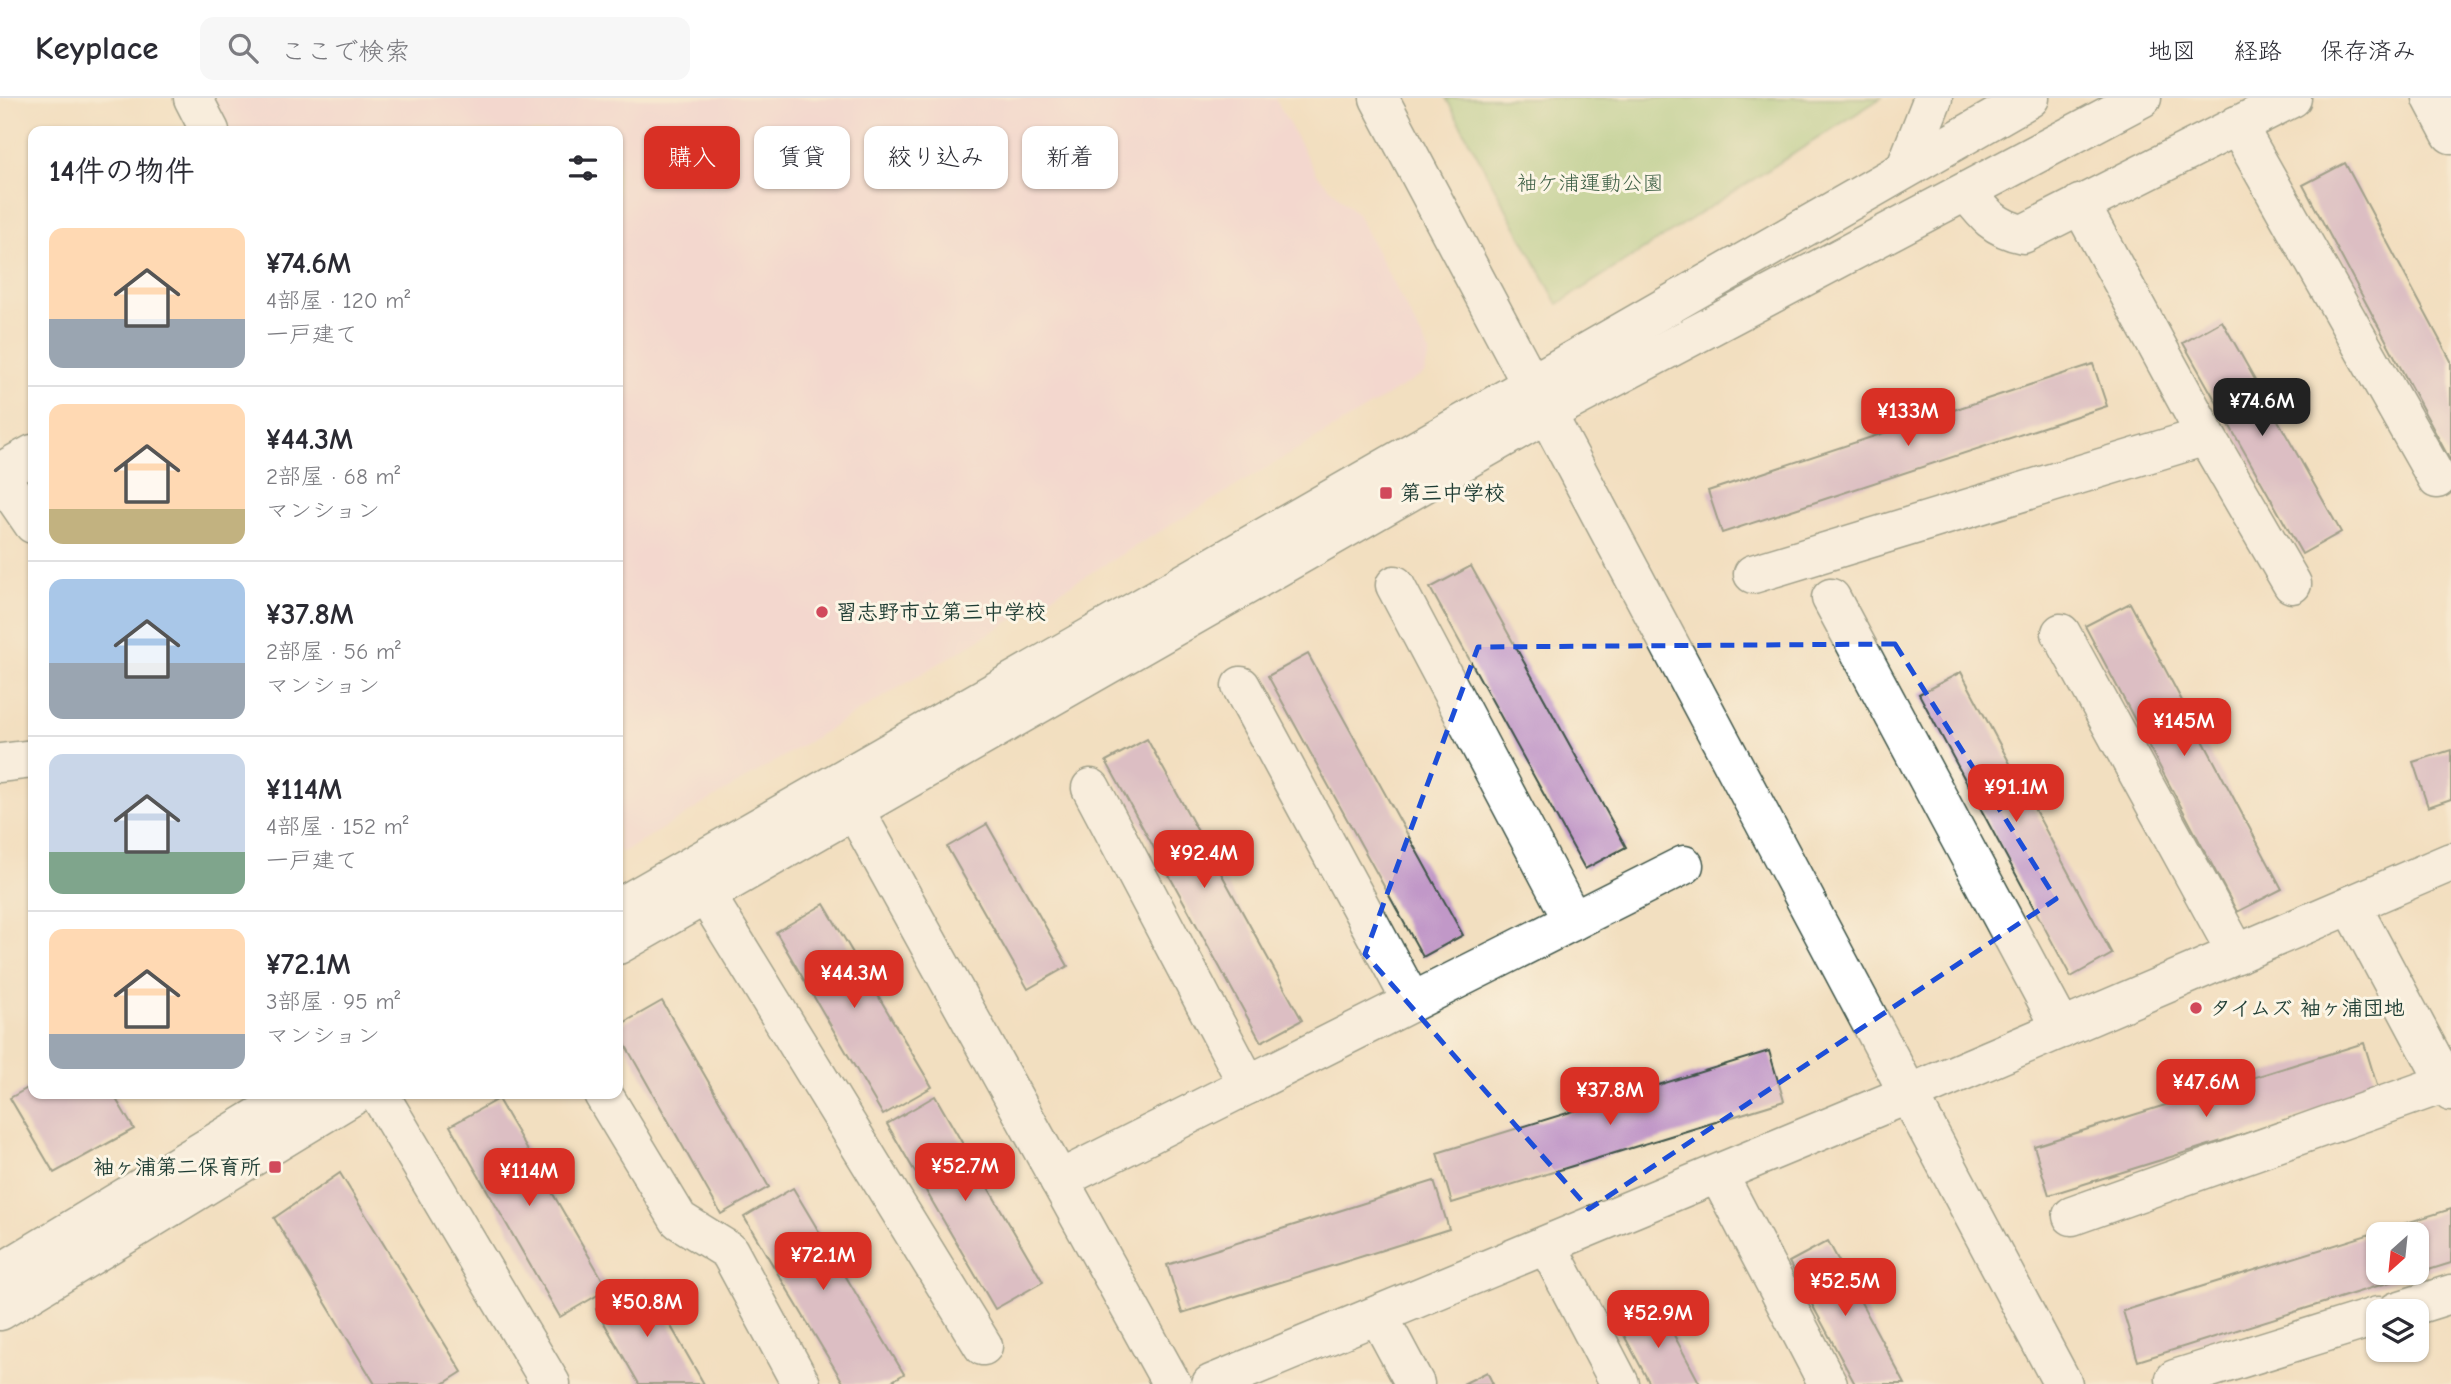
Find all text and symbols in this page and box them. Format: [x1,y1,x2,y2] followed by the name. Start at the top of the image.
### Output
[200,17,690,80] search box
[35,29,158,67] text: Keyplace
[224,29,262,67] icon: search
[280,37,410,67] text: ここで検索
[2148,37,2196,65] text: 地図
[2234,37,2282,65] text: 経路
[2320,37,2416,65] text: 保存済み
[644,126,740,189] chip: 購入
[754,126,850,189] chip: 賃貸
[864,126,1008,189] chip: 絞り込み
[1022,126,1118,189] chip: 新着
[564,149,602,187] icon: filters
[49,154,195,189] text: 14件の物件
[1517,171,1664,195] park label: 袖ケ浦運動公園
[266,246,351,281] text: ¥74.6M
[105,256,189,340] icon: home
[266,287,410,314] text: 4部屋 · 120 m²
[266,321,358,348] text: 一戸建て
[2205,378,2319,438] pin: ¥74.6M
[2229,387,2295,414] text: ¥74.6M
[1859,388,1957,448] pin: ¥133M
[1877,397,1939,424] text: ¥133M
[266,422,353,457] text: ¥44.3M
[105,432,189,516] icon: home
[266,463,400,490] text: 2部屋 · 68 m²
[1400,481,1505,505] place label: 第三中学校
[1378,485,1394,501] marker: 第三中学校
[266,497,380,524] text: マンション
[266,597,354,632] text: ¥37.8M
[836,600,1046,624] place label: 習志野市立第三中学校
[814,604,830,620] marker: 習志野市立第三中学校
[105,607,189,691] icon: home
[266,638,401,665] text: 2部屋 · 56 m²
[266,672,380,699] text: マンション
[2135,698,2233,758] pin: ¥145M
[2153,707,2215,734] text: ¥145M
[1959,764,2073,824] pin: ¥91.1M
[266,772,342,807] text: ¥114M
[1984,773,2048,800] text: ¥91.1M
[105,782,189,866] icon: home
[266,813,409,840] text: 4部屋 · 152 m²
[1147,830,1261,890] pin: ¥92.4M
[1170,839,1238,866] text: ¥92.4M
[266,847,358,874] text: 一戸建て
[266,947,351,982] text: ¥72.1M
[797,950,911,1010] pin: ¥44.3M
[105,957,189,1041] icon: home
[821,959,887,986] text: ¥44.3M
[266,988,400,1015] text: 3部屋 · 95 m²
[2210,996,2405,1020] place label: タイムズ 袖ヶ浦団地
[2188,1000,2204,1016] marker: タイムズ 袖ヶ浦団地
[266,1022,380,1049] text: マンション
[2149,1060,2263,1119] pin: ¥47.6M
[1553,1068,1667,1127] pin: ¥37.8M
[2172,1068,2240,1095] text: ¥47.6M
[1576,1076,1644,1103] text: ¥37.8M
[908,1144,1022,1203] pin: ¥52.7M
[480,1148,578,1208] pin: ¥114M
[931,1152,999,1179] text: ¥52.7M
[93,1155,261,1179] place label: 袖ヶ浦第二保育所
[500,1157,558,1184] text: ¥114M
[267,1159,283,1175] marker: 袖ヶ浦第二保育所
[2366,1222,2429,1284] north arrow
[2366,1222,2429,1362] map controls
[766,1232,880,1292] pin: ¥72.1M
[791,1241,855,1268] text: ¥72.1M
[1788,1258,1902,1318] pin: ¥52.5M
[1810,1267,1880,1294] text: ¥52.5M
[590,1280,704,1339] pin: ¥50.8M
[611,1288,683,1315] text: ¥50.8M
[1601,1290,1715,1350] pin: ¥52.9M
[1623,1299,1693,1326] text: ¥52.9M
[2366,1299,2429,1362] button: layers

